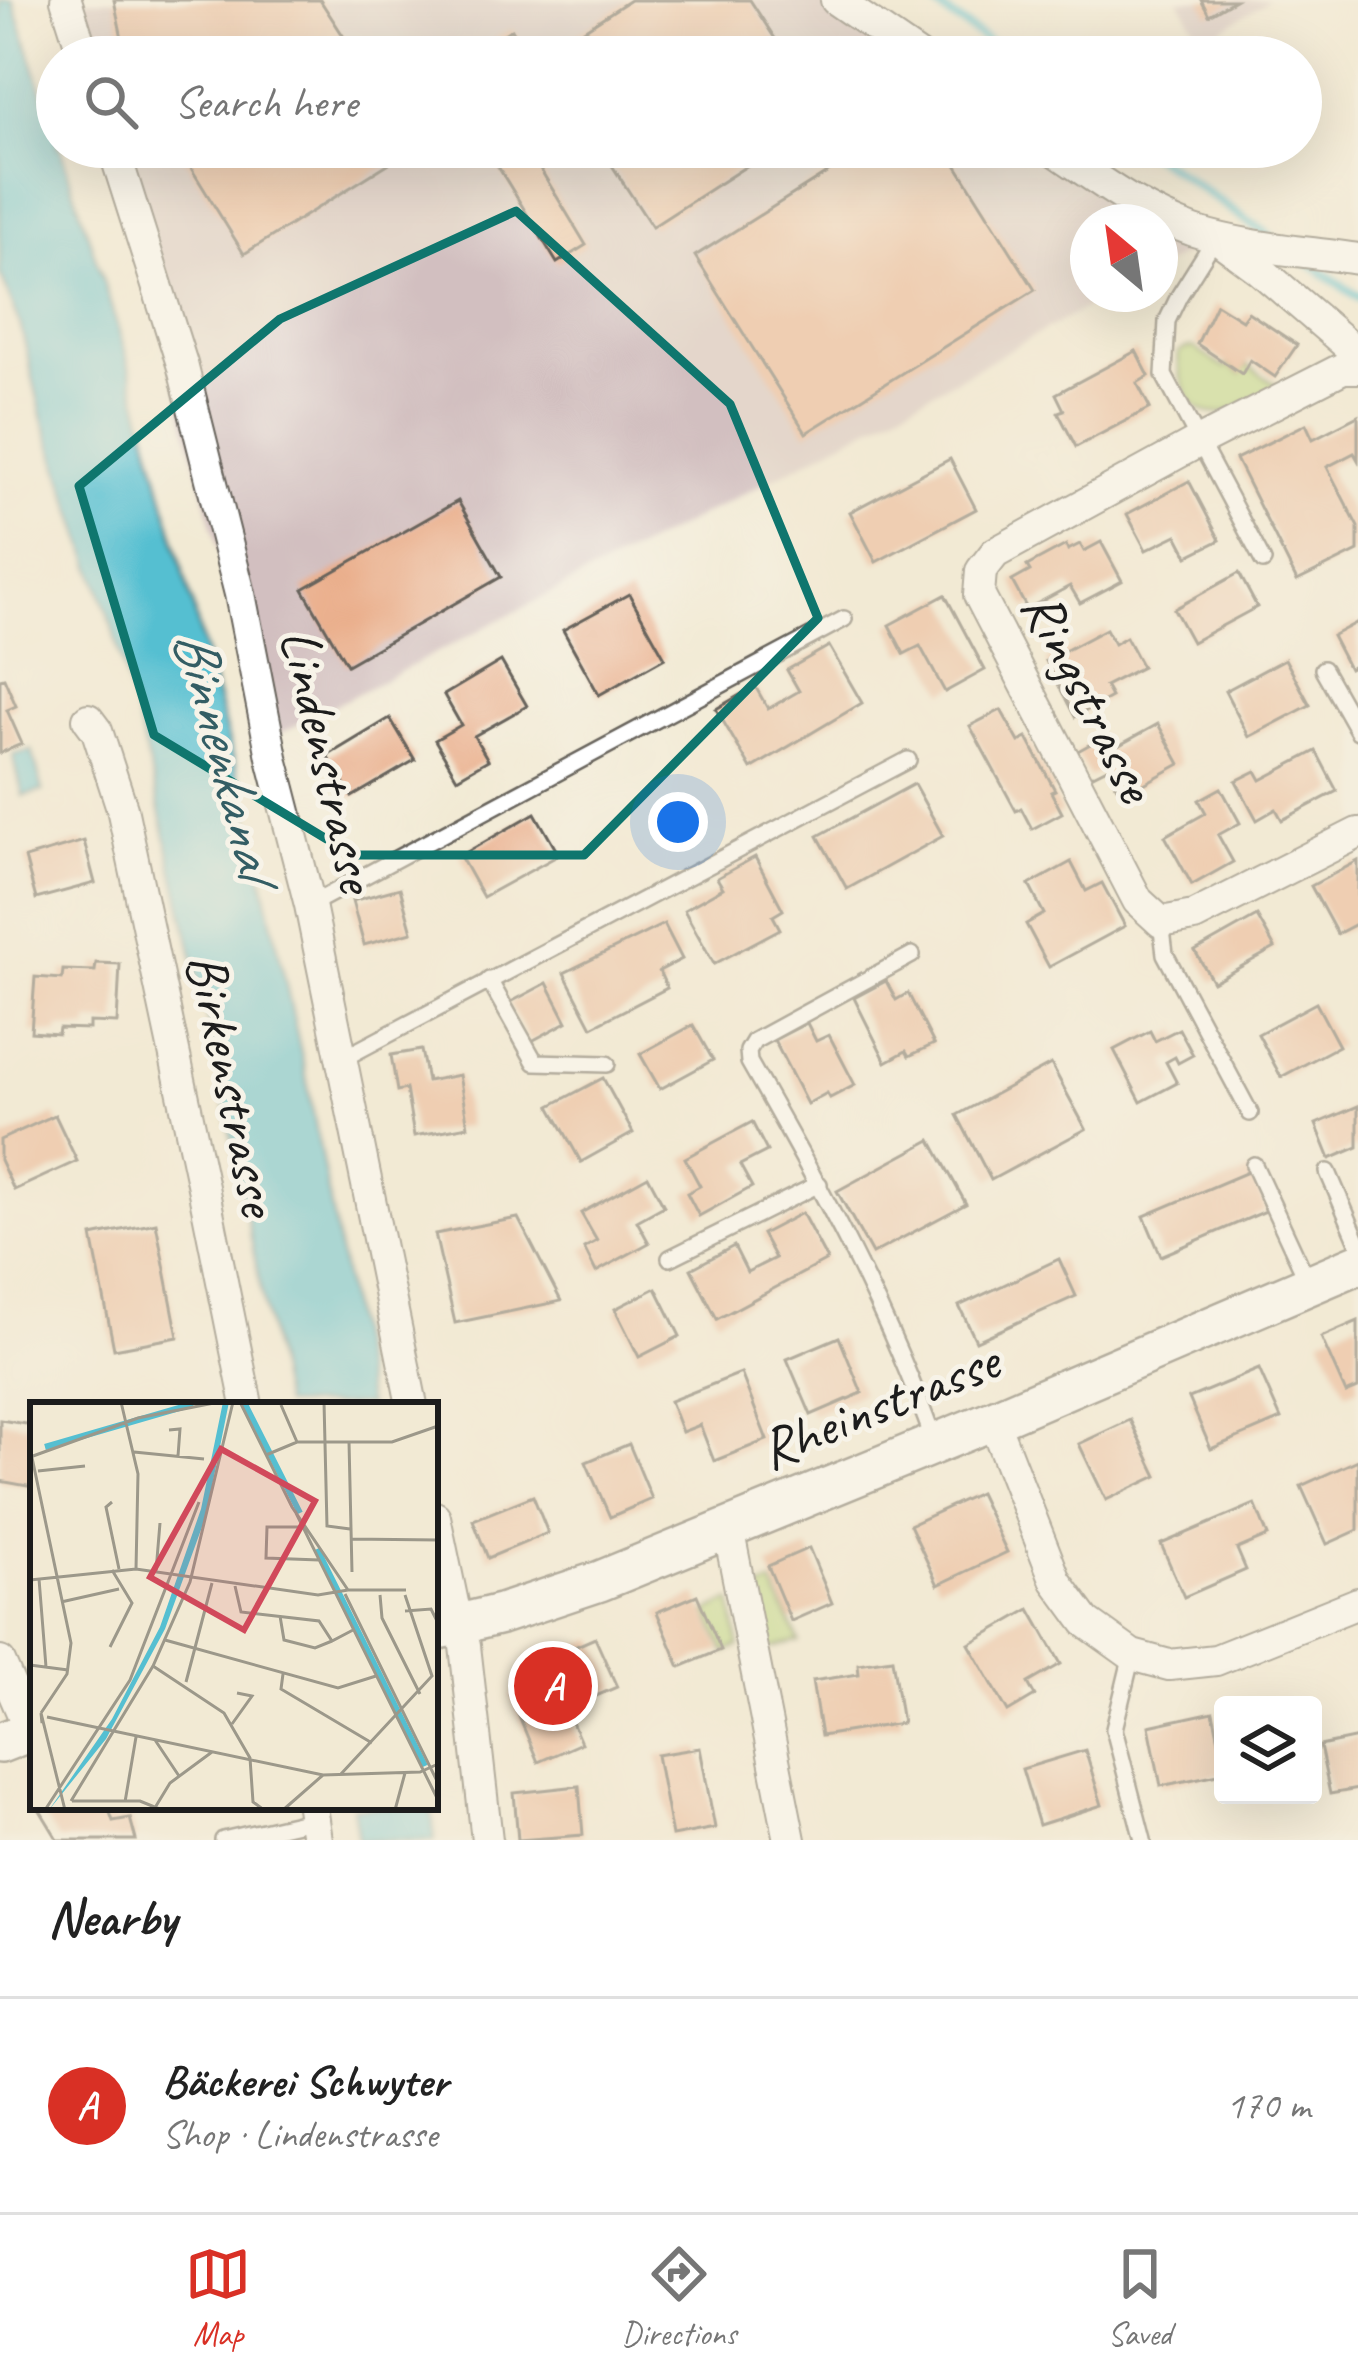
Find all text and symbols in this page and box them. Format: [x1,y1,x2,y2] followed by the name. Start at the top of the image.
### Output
[36,36,1322,168] search box
[78,69,144,135] icon: search
[174,74,357,131] text: Search here
[1070,204,1178,312] north arrow
[1006,579,1174,816] street label: Ringstrasse
[157,621,300,903] water label: Binnenkanal
[264,622,395,902] street label: Lindenstrasse
[648,792,708,852] your location
[170,946,297,1225] street label: Birkenstrasse
[749,1323,1012,1485] street label: Rheinstrasse
[30,1402,438,1810] inset map
[514,1641,592,1731] pin: A
[1214,1696,1322,1804] map controls
[1214,1696,1322,1804] button: layers
[48,1886,176,1950] text: Nearby
[162,2053,448,2110] text: Bäckerei Schwyter
[77,2081,97,2130] text: A
[1226,2081,1310,2130] text: 170 m
[162,2110,437,2159] text: Shop · Lindenstrasse
[185,2241,251,2355] tab: Map
[622,2241,736,2355] tab: Directions
[1107,2241,1173,2355] tab: Saved

